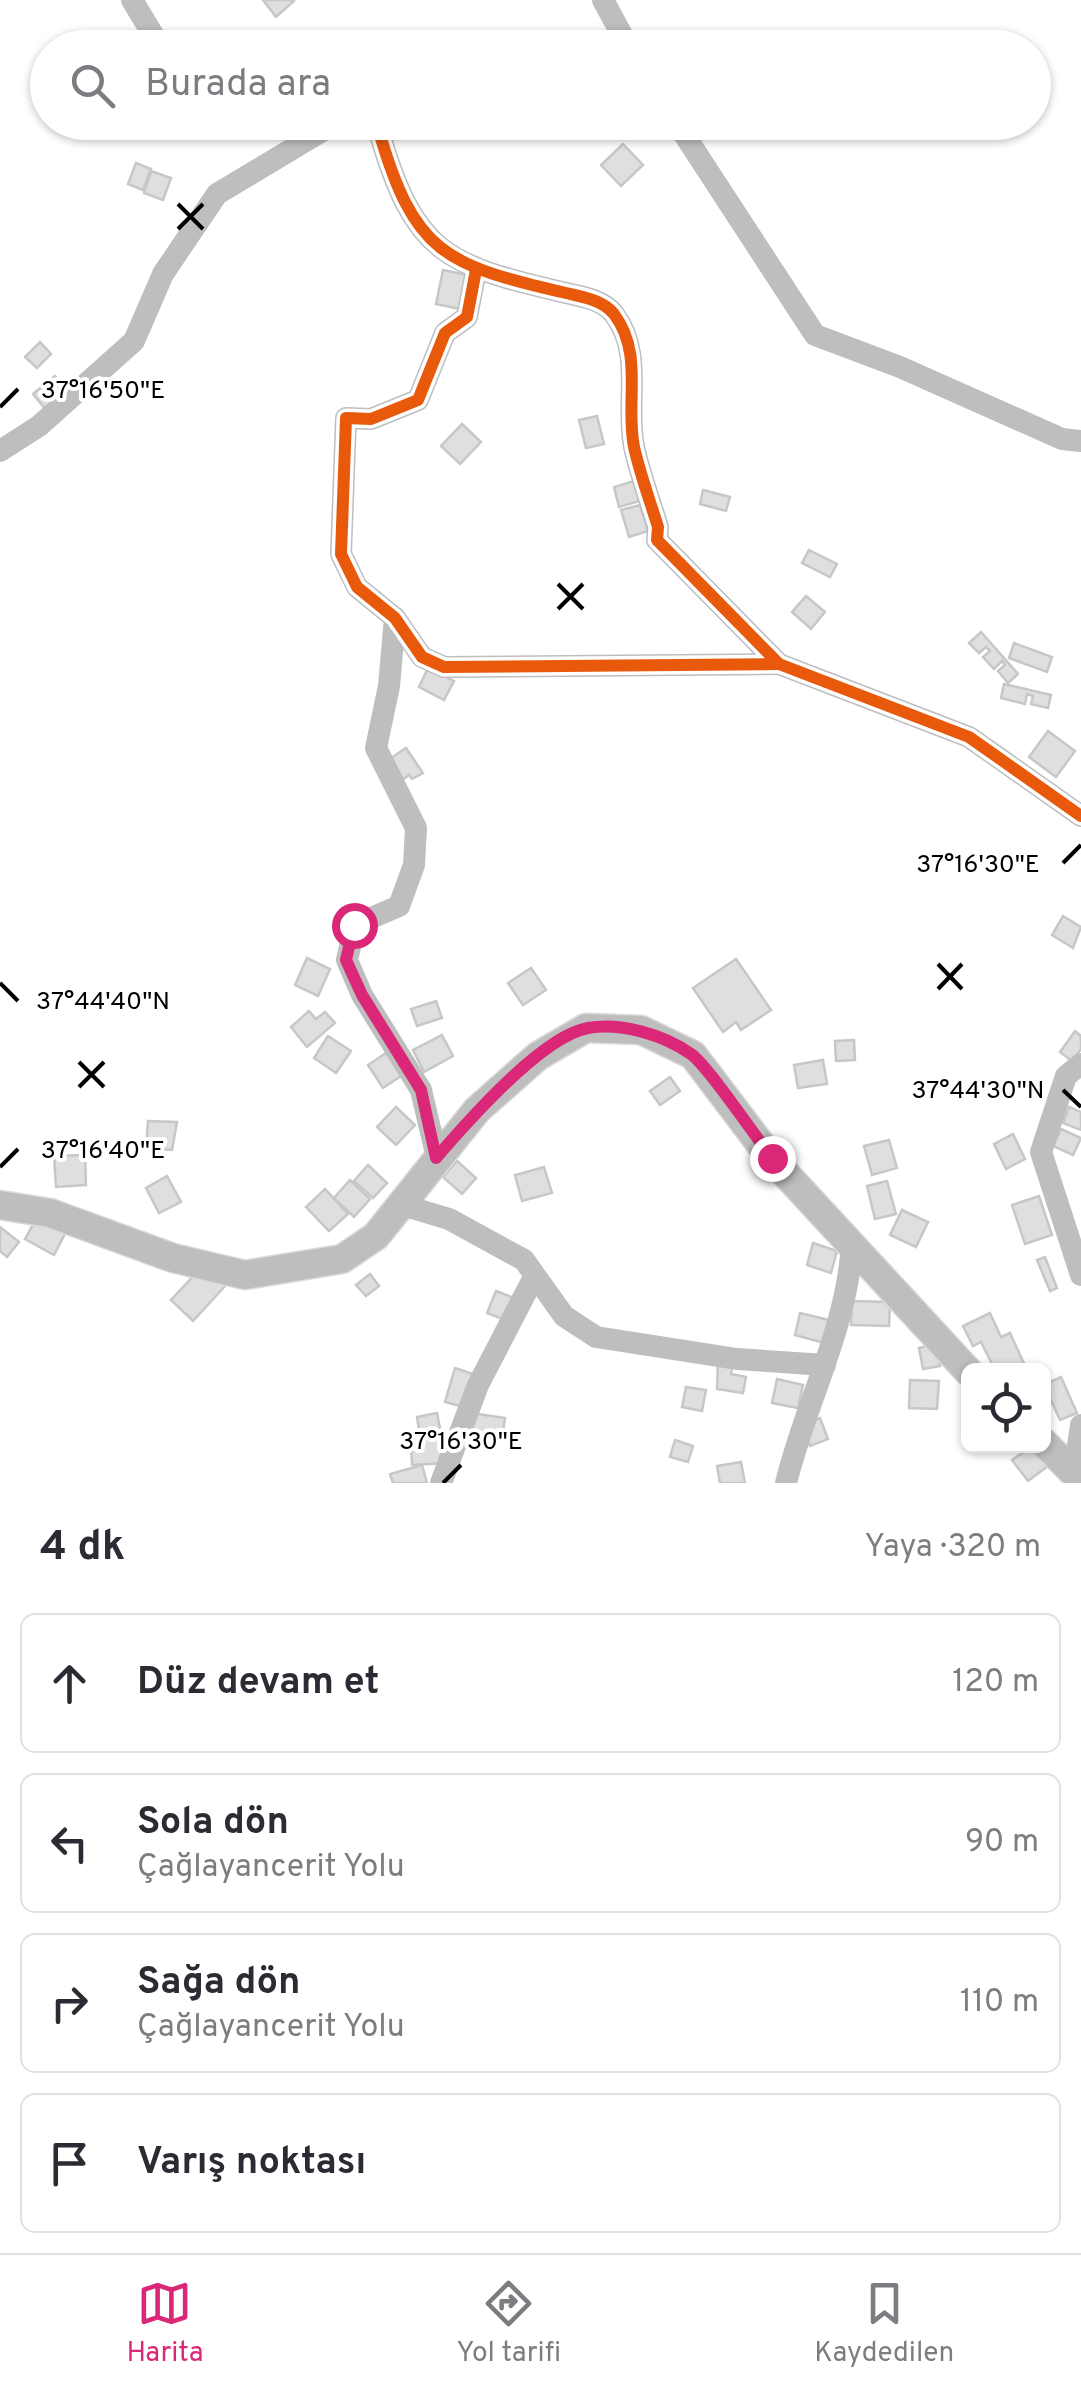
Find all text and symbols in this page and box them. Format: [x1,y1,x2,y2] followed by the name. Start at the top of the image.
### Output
[30,30,1051,140] search box
[65,58,120,113] icon: search
[145,61,331,110] text: Burada ara
[41,376,165,408] text: 37°16'50"E
[916,850,1040,882] text: 37°16'30"E
[332,903,378,949] route start
[36,987,170,1019] text: 37°44'40"N
[911,1076,1045,1108] text: 37°44'30"N
[41,1136,165,1168] text: 37°16'40"E
[750,1136,796,1182] route end
[961,1363,1051,1453] map controls
[961,1363,1051,1453] button: locate
[399,1427,523,1459] text: 37°16'30"E
[40,1522,125,1575] text: 4 dk
[864,1528,1041,1568] text: Yaya · 320 m
[42,1656,97,1711] icon: ahead
[137,1659,379,1708] text: Düz devam et
[952,1663,1039,1703] text: 120 m
[137,1799,289,1848] text: Sola dön
[42,1816,97,1871] icon: left
[965,1823,1039,1863] text: 90 m
[137,1848,405,1888] text: Çağlayancerit Yolu
[137,1959,301,2008] text: Sağa dön
[42,1976,97,2031] icon: right
[960,1983,1039,2023] text: 110 m
[137,2008,405,2048] text: Çağlayancerit Yolu
[42,2136,97,2191] icon: arrive
[137,2139,366,2188] text: Varış noktası
[127,2276,203,2372] tab: Harita
[457,2276,561,2372] tab: Yol tarifi
[814,2276,954,2372] tab: Kaydedilen

